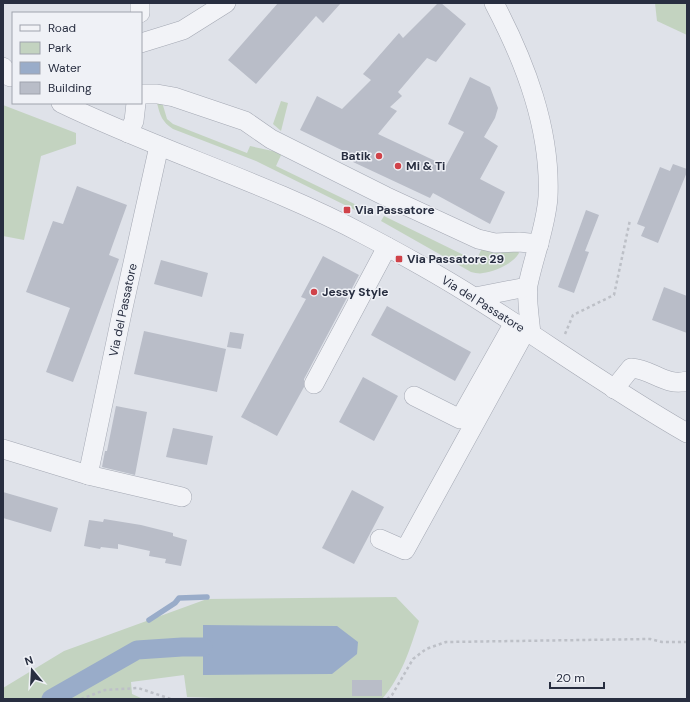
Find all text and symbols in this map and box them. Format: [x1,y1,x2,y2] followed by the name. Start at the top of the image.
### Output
[12,12,142,104] legend
[48,20,76,36] text: Road
[48,40,72,56] text: Park
[48,60,82,76] text: Water
[48,80,92,96] text: Building
[341,148,371,164] place label: Batik
[374,151,384,161] marker: Batik
[406,158,445,174] place label: Mi & Ti
[393,161,403,171] marker: Mi & Ti
[355,202,435,218] place label: Via Passatore
[342,205,352,215] marker: Via Passatore
[407,251,504,267] place label: Via Passatore 29
[394,254,404,264] marker: Via Passatore 29
[105,262,141,358] street label: Via del Passatore
[438,272,528,336] street label: Via del Passatore
[322,284,388,300] place label: Jessy Style
[309,287,319,297] marker: Jessy Style
[12,650,52,690] north arrow
[23,653,35,668] text: N
[550,664,604,690] scale bar
[556,670,585,686] text: 20 m

